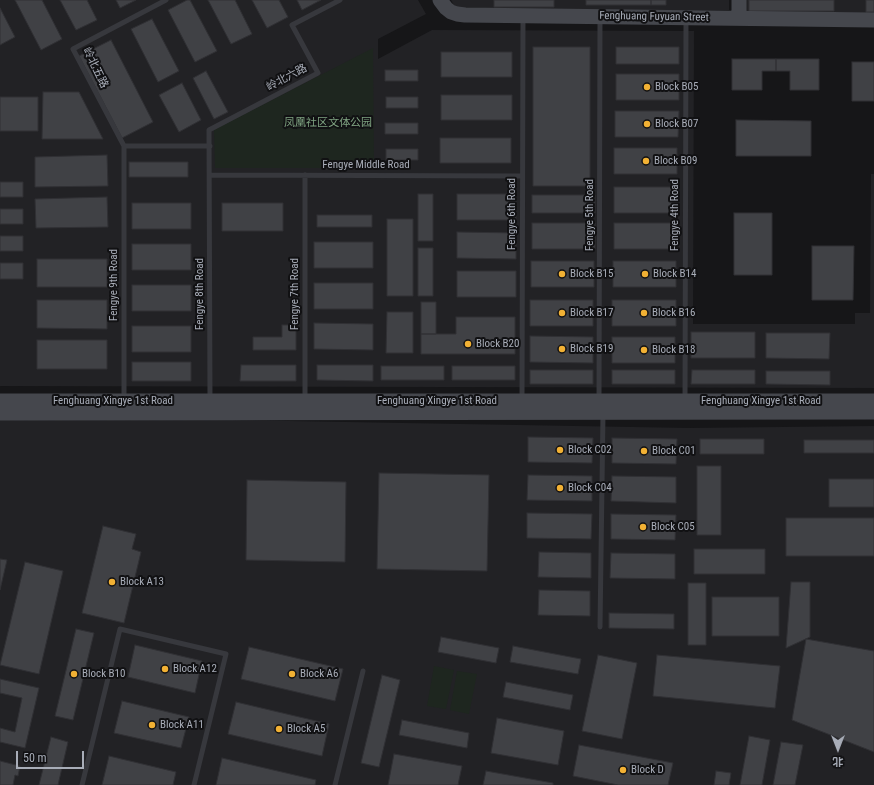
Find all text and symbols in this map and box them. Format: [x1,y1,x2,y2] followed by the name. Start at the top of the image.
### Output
[599,9,709,25] street label: Fenghuang Fuyuan Street
[79,45,111,91] street label: 岭北五路
[264,62,310,94] street label: 岭北六路
[655,80,698,94] place label: Block B05
[642,82,652,92] marker: Block B05
[284,116,372,130] park label: 凤凰社区文体公园
[655,117,698,131] place label: Block B07
[642,119,652,129] marker: Block B07
[654,154,697,168] place label: Block B09
[641,156,651,166] marker: Block B09
[322,158,410,172] street label: Fengye Middle Road
[505,178,519,250] street label: Fengye 6th Road
[583,179,597,251] street label: Fengye 5th Road
[668,179,682,251] street label: Fengye 4th Road
[107,249,121,321] street label: Fengye 9th Road
[193,258,207,330] street label: Fengye 8th Road
[288,258,302,330] street label: Fengye 7th Road
[570,267,613,281] place label: Block B15
[653,267,696,281] place label: Block B14
[557,269,567,279] marker: Block B15
[640,269,650,279] marker: Block B14
[570,306,613,320] place label: Block B17
[652,306,695,320] place label: Block B16
[557,308,567,318] marker: Block B17
[639,308,649,318] marker: Block B16
[476,337,519,351] place label: Block B20
[463,339,473,349] marker: Block B20
[570,342,613,356] place label: Block B19
[652,343,695,357] place label: Block B18
[557,344,567,354] marker: Block B19
[639,345,649,355] marker: Block B18
[53,394,173,408] street label: Fenghuang Xingye 1st Road
[377,394,497,408] street label: Fenghuang Xingye 1st Road
[701,394,821,408] street label: Fenghuang Xingye 1st Road
[568,443,612,457] place label: Block C02
[652,444,696,458] place label: Block C01
[555,445,565,455] marker: Block C02
[639,446,649,456] marker: Block C01
[568,481,612,495] place label: Block C04
[555,483,565,493] marker: Block C04
[651,520,695,534] place label: Block C05
[638,522,648,532] marker: Block C05
[120,575,164,589] place label: Block A13
[107,577,117,587] marker: Block A13
[173,662,217,676] place label: Block A12
[160,664,170,674] marker: Block A12
[82,667,125,681] place label: Block B10
[300,667,338,681] place label: Block A6
[69,669,79,679] marker: Block B10
[287,669,297,679] marker: Block A6
[160,718,204,732] place label: Block A11
[147,720,157,730] marker: Block A11
[287,722,325,736] place label: Block A5
[274,724,284,734] marker: Block A5
[818,729,858,769] north arrow
[18,743,86,769] scale bar
[23,751,47,765] text: 50 m
[833,755,844,768] text: 北
[631,763,664,777] place label: Block D
[618,765,628,775] marker: Block D

